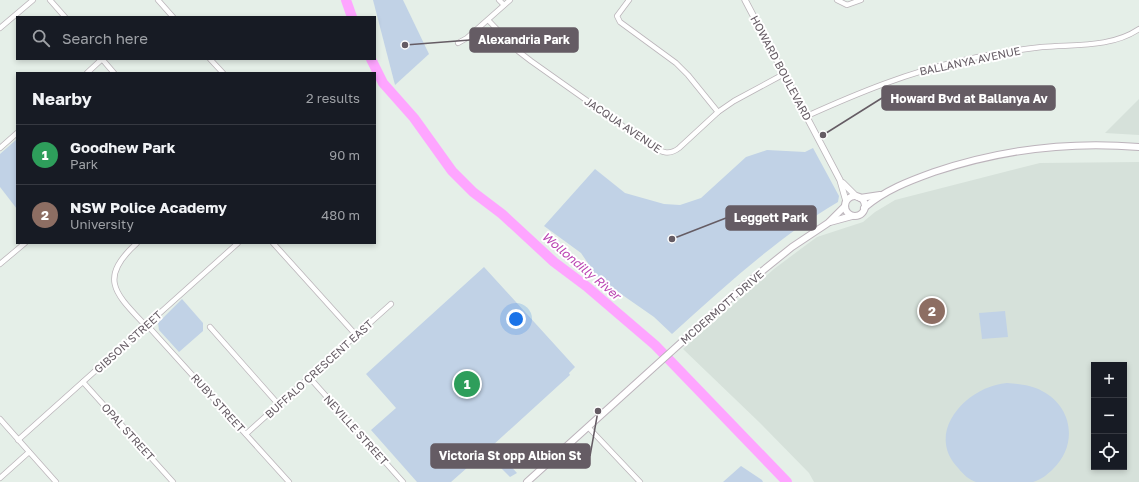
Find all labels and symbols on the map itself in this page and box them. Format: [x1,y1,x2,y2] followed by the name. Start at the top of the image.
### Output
[748,13,815,123] street label: HOWARD BOULEVARD
[470,28,578,52] callout: Alexandria Park
[478,32,570,47] text: Alexandria Park
[918,43,1022,78] street label: BALLANYA AVENUE
[882,86,1055,110] callout: Howard Bvd at Ballanya Av
[890,91,1049,106] text: Howard Bvd at Ballanya Av
[582,94,664,155] street label: JACQUA AVENUE
[726,206,816,230] callout: Leggett Park
[734,210,808,225] text: Leggett Park
[539,228,625,304] water label: Wollondilly River
[677,267,766,346] street label: MCDERMOTT DRIVE
[919,296,945,326] pin: 2
[91,308,164,375] street label: GIBSON STREET
[506,309,526,329] your location
[262,317,375,420] street label: BUFFALO CRESCENT EAST
[454,369,480,399] pin: 1
[189,371,248,435] street label: RUBY STREET
[322,392,391,467] street label: NEVILLE STREET
[99,400,158,463] street label: OPAL STREET
[431,444,590,468] callout: Victoria St opp Albion St
[439,448,581,463] text: Victoria St opp Albion St

